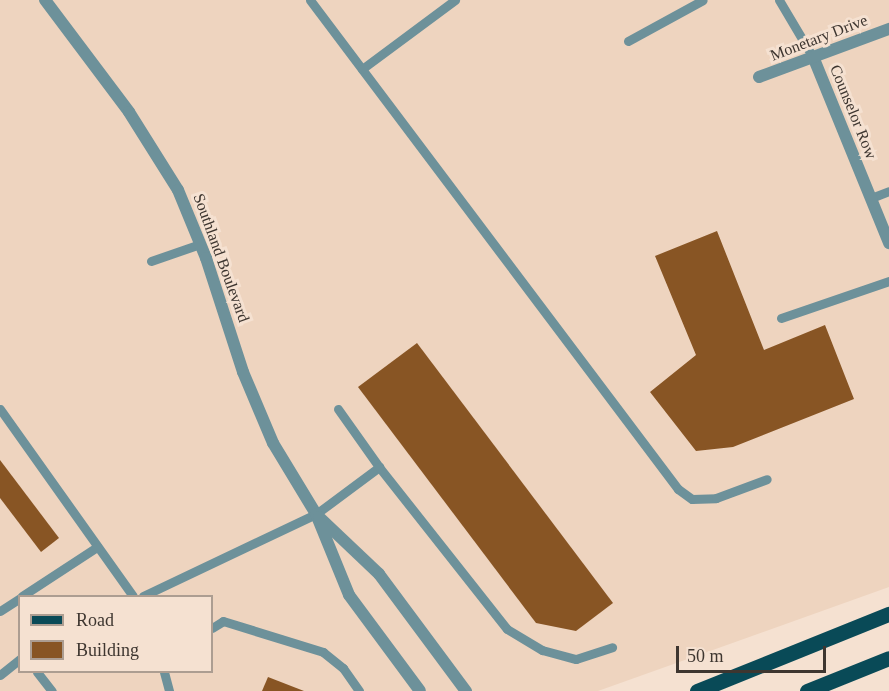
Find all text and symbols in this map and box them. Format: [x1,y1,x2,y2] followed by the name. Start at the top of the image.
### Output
[768,11,870,65] street label: Monetary Drive
[825,62,881,162] street label: Counselor Row
[189,191,253,325] street label: Southland Boulevard
[18,595,213,673] legend
[76,610,114,630] text: Road
[679,634,829,672] scale bar
[76,640,139,660] text: Building
[687,646,724,666] text: 50 m

